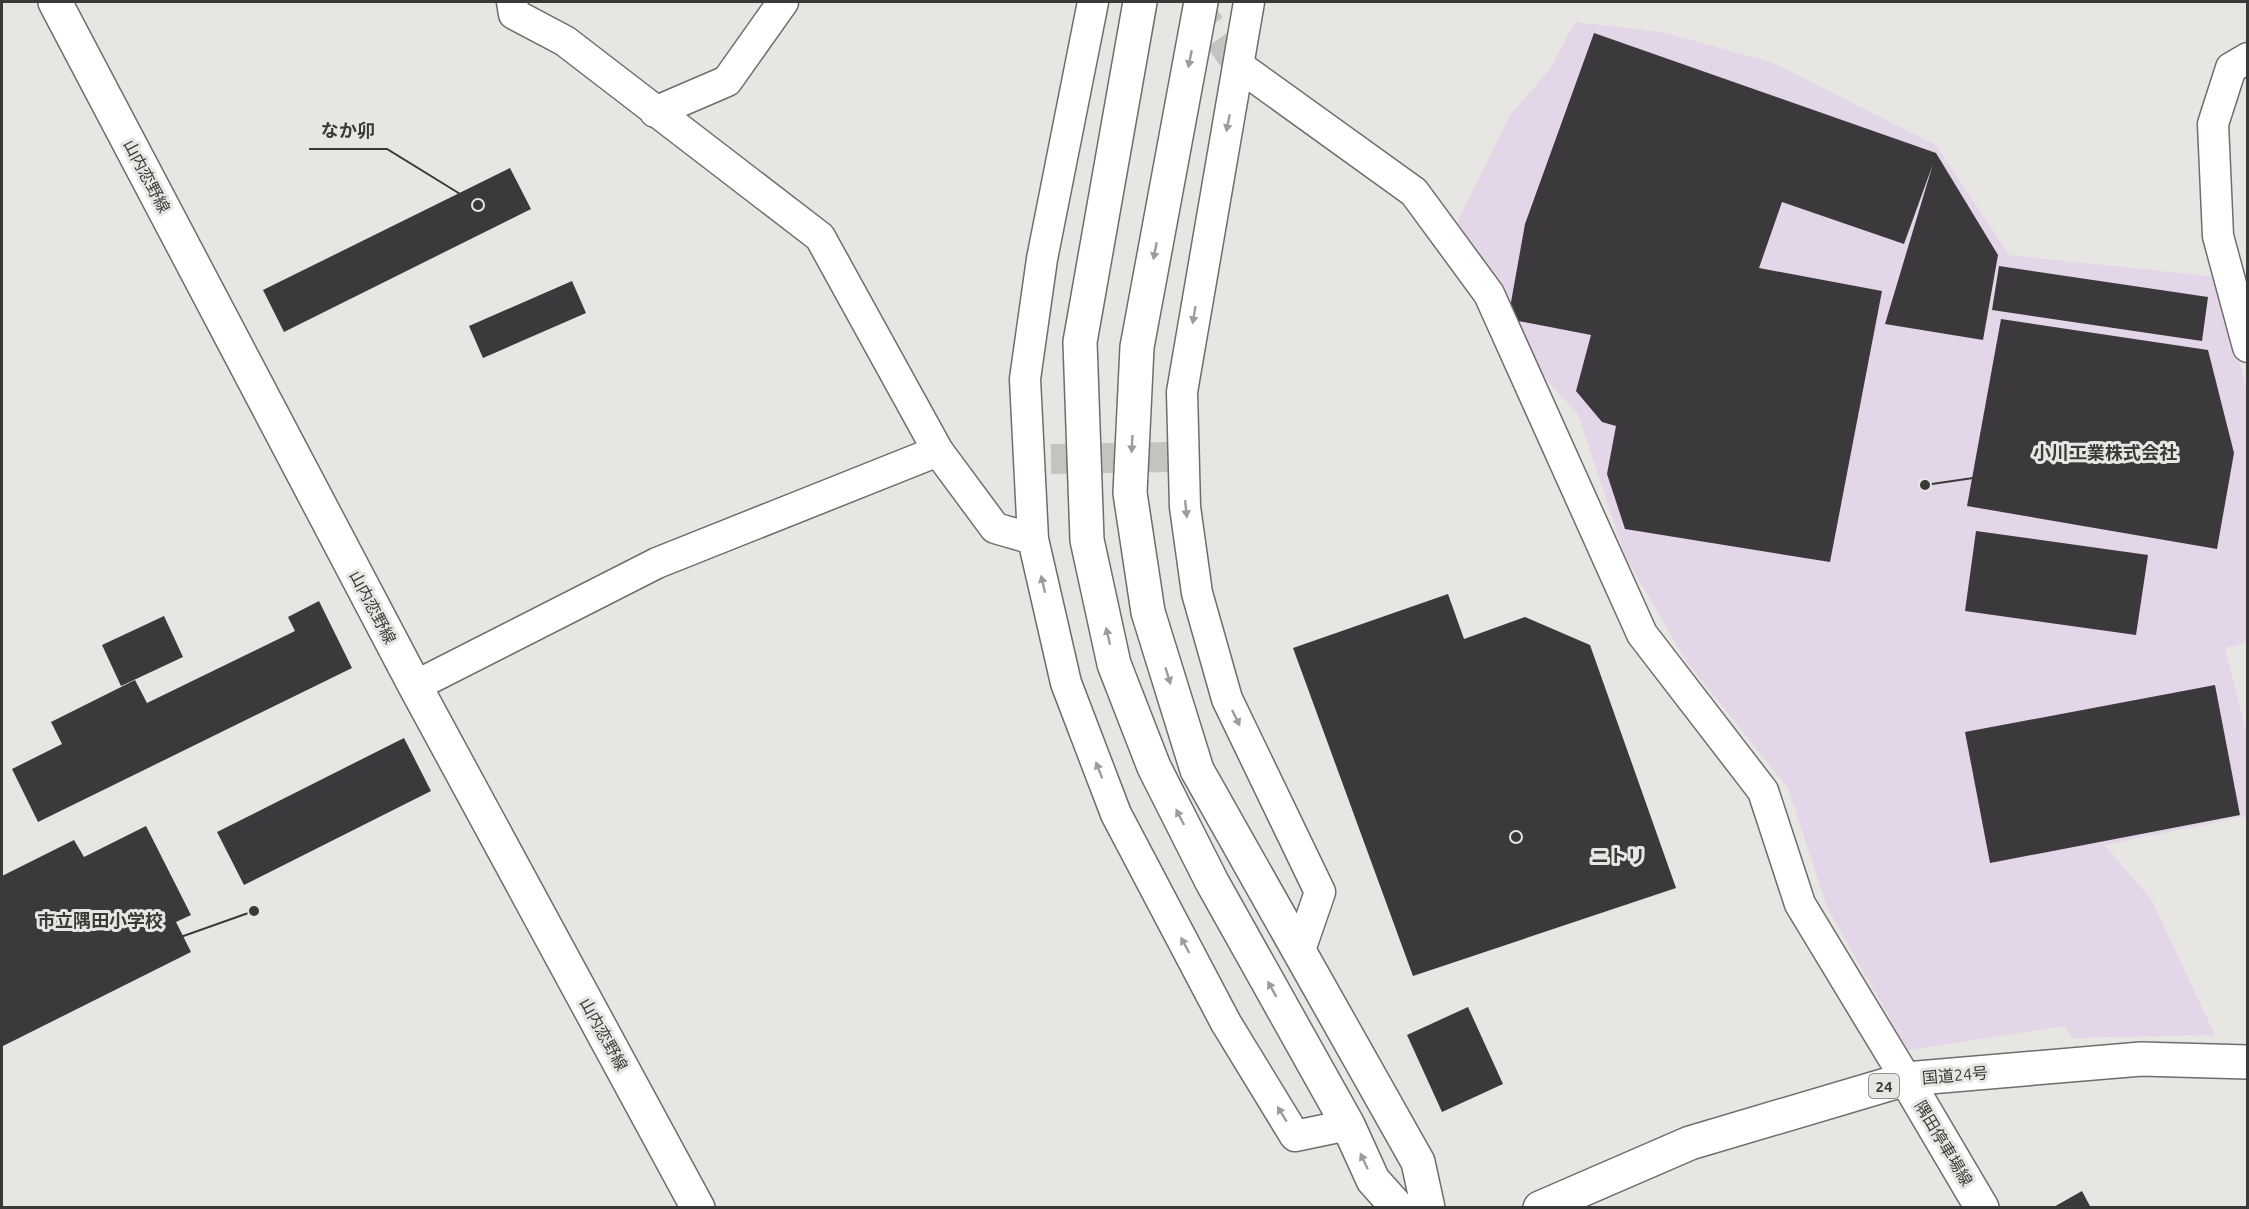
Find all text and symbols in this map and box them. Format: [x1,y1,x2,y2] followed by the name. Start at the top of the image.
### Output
[1185,50,1194,69] one-way arrow
[309,113,387,149] callout: なか卯
[1224,114,1233,133] one-way arrow
[321,120,375,140] text: なか卯
[120,136,174,216] street label: 山内恋野線
[1150,241,1159,260] one-way arrow
[1189,306,1198,325] one-way arrow
[1127,435,1136,454] one-way arrow
[2021,435,2189,471] callout: 小川工業株式会社
[2033,442,2177,462] text: 小川工業株式会社
[1181,500,1191,519] one-way arrow
[346,567,400,647] street label: 山内恋野線
[1038,575,1048,593] one-way arrow
[1103,627,1113,646] one-way arrow
[1164,667,1173,685] one-way arrow
[1232,710,1241,727] one-way arrow
[1094,761,1104,779] one-way arrow
[1175,809,1184,826] one-way arrow
[1579,838,1657,874] callout: ニトリ
[1591,846,1645,866] text: ニトリ
[25,903,175,939] callout: 市立隅田小学校
[37,910,163,930] text: 市立隅田小学校
[1180,936,1190,953] one-way arrow
[1267,980,1277,997] one-way arrow
[577,995,631,1073] street label: 山内恋野線
[1921,1063,1989,1087] street label: 国道24号
[1869,1074,1899,1098] road number: 24
[1912,1097,1976,1189] street label: 隅田停車場線
[1276,1106,1287,1122] one-way arrow
[1360,1152,1369,1169] one-way arrow

